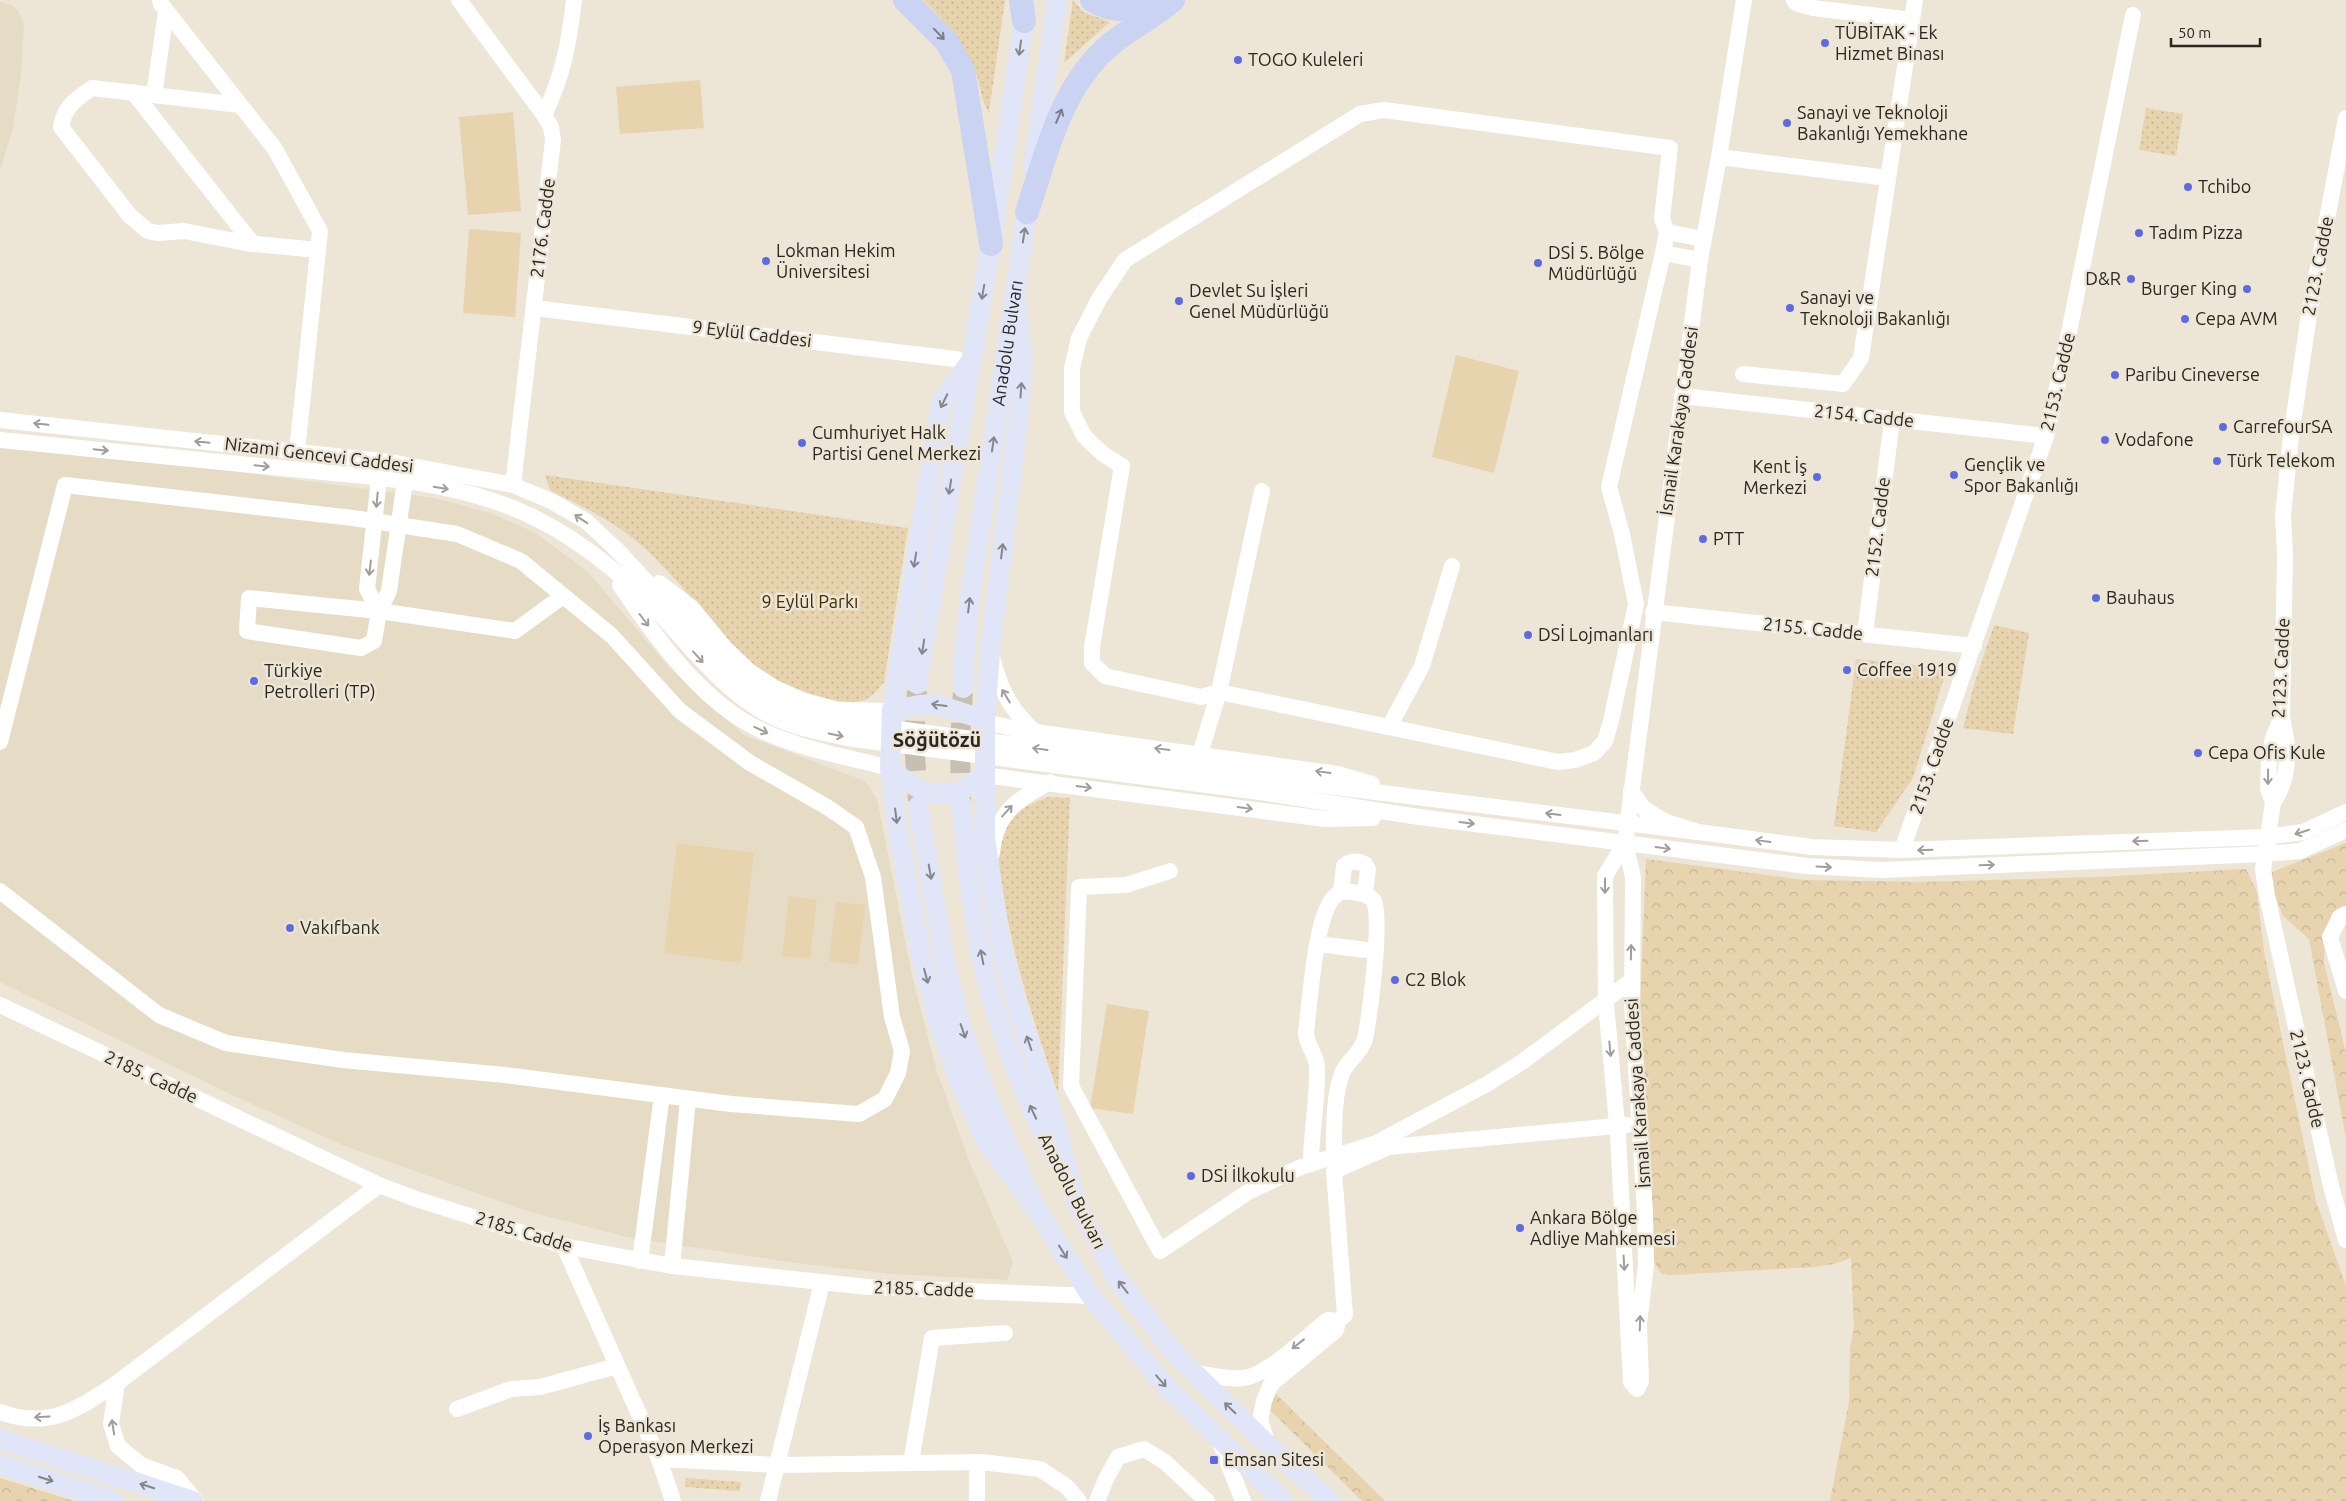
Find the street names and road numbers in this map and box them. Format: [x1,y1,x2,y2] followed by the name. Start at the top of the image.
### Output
[526,177,558,279] street label: 2176. Cadde
[2298,215,2336,317] street label: 2123. Cadde
[987,279,1026,407] street label: Anadolu Bulvarı
[691,316,813,350] street label: 9 Eylül Caddesi
[1655,325,1701,517] street label: İsmail Karakaya Caddesi
[2036,331,2078,433] street label: 2153. Cadde
[1813,400,1915,430] street label: 2154. Cadde
[224,433,415,476] street label: Nizami Gencevi Caddesi
[1861,476,1893,578] street label: 2152. Cadde
[1762,613,1864,643] street label: 2155. Cadde
[2267,617,2293,719] street label: 2123. Cadde
[1905,715,1957,816] street label: 2153. Cadde
[1620,997,1654,1189] street label: İsmail Karakaya Caddesi
[2287,1028,2329,1130] street label: 2123. Cadde
[102,1046,201,1106] street label: 2185. Cadde
[1035,1129,1111,1252] street label: Anadolu Bulvarı
[473,1207,575,1255] street label: 2185. Cadde
[873,1276,975,1300] street label: 2185. Cadde

